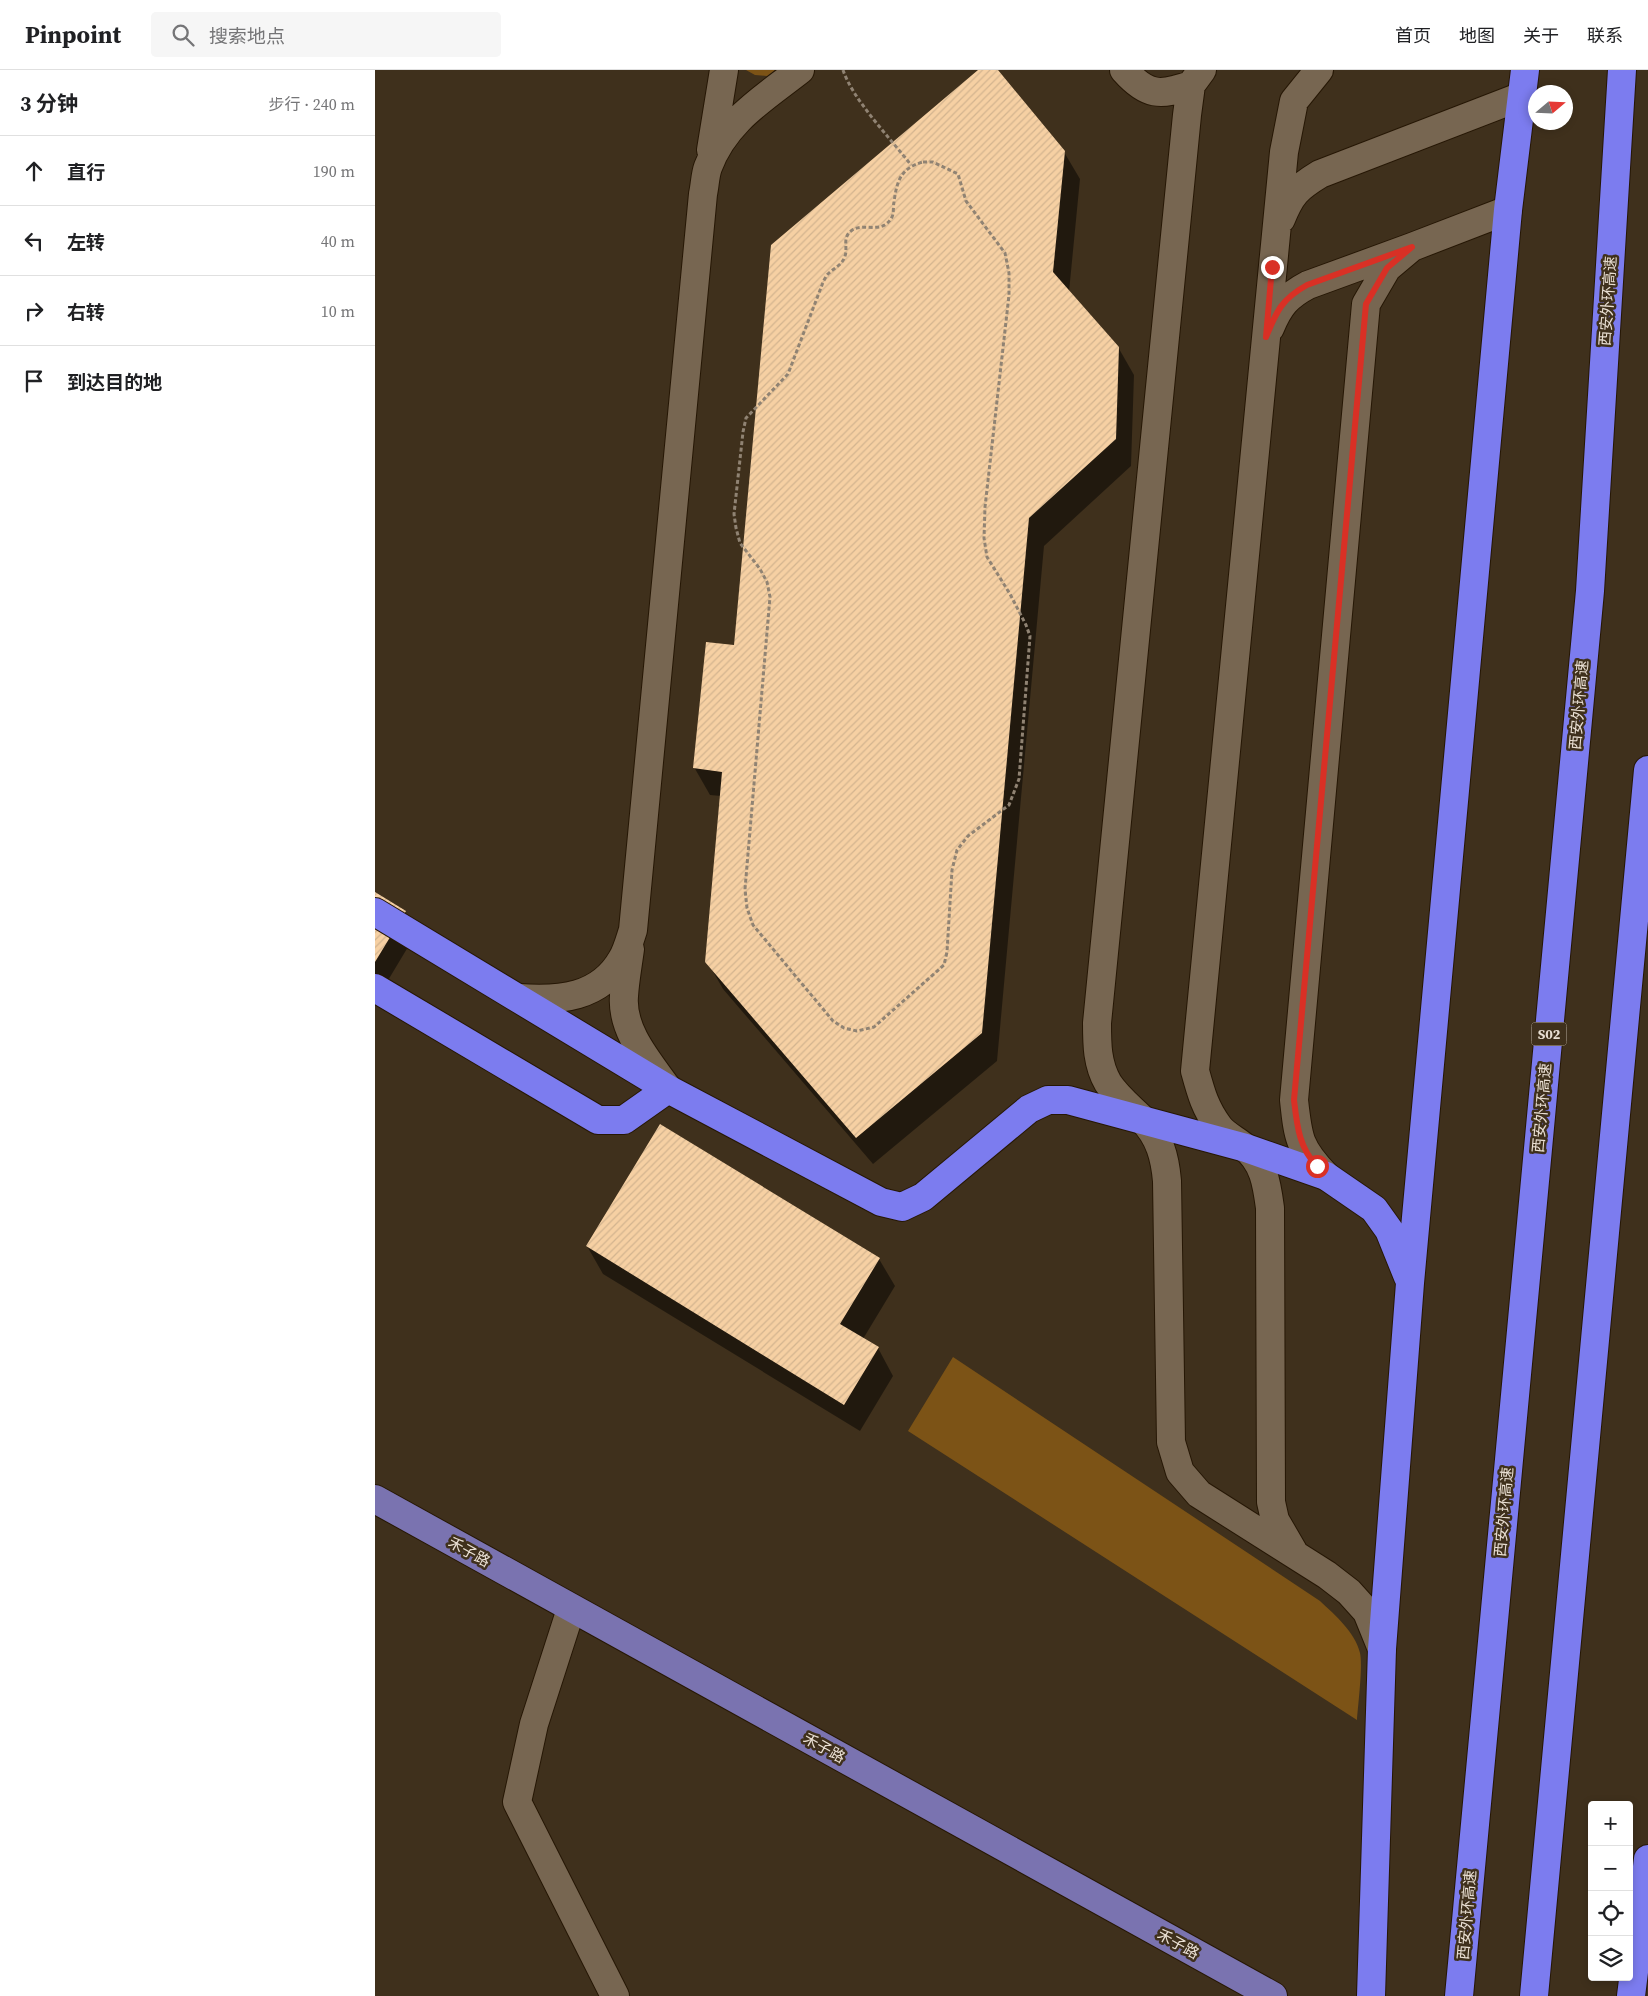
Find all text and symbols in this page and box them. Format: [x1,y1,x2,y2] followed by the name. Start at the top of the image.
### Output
[151,12,501,57] search box
[25,18,121,51] text: Pinpoint
[169,21,197,49] icon: search
[209,23,285,49] text: 搜索地点
[1395,23,1431,48] text: 首页
[1459,23,1495,48] text: 地图
[1523,23,1559,48] text: 关于
[1587,23,1623,48] text: 联系
[1528,85,1573,130] north arrow
[20,89,78,118] text: 3 分钟
[269,93,355,115] text: 步行 · 240 m
[20,157,48,185] icon: ahead
[67,159,105,185] text: 直行
[313,160,355,182] text: 190 m
[20,227,48,255] icon: left
[67,229,105,255] text: 左转
[321,230,355,252] text: 40 m
[1594,255,1621,347] street label: 西安外环高速
[1261,256,1284,279] route end
[20,297,48,325] icon: right
[67,299,105,325] text: 右转
[321,300,355,322] text: 10 m
[20,367,48,395] icon: arrive
[67,369,162,395] text: 到达目的地
[1564,659,1593,751] street label: 西安外环高速
[1531,1022,1567,1046] road number: S02
[1527,1062,1556,1154] street label: 西安外环高速
[1306,1155,1329,1178] route start
[1489,1466,1518,1558] street label: 西安外环高速
[444,1531,494,1572] street label: 禾子路
[799,1727,849,1768] street label: 禾子路
[1588,1801,1633,1981] map controls
[1588,1801,1633,1846] button: +
[1588,1846,1633,1891] button: −
[1452,1869,1481,1961] street label: 西安外环高速
[1588,1891,1633,1936] button: locate
[1153,1923,1203,1964] street label: 禾子路
[1588,1936,1633,1981] button: layers

